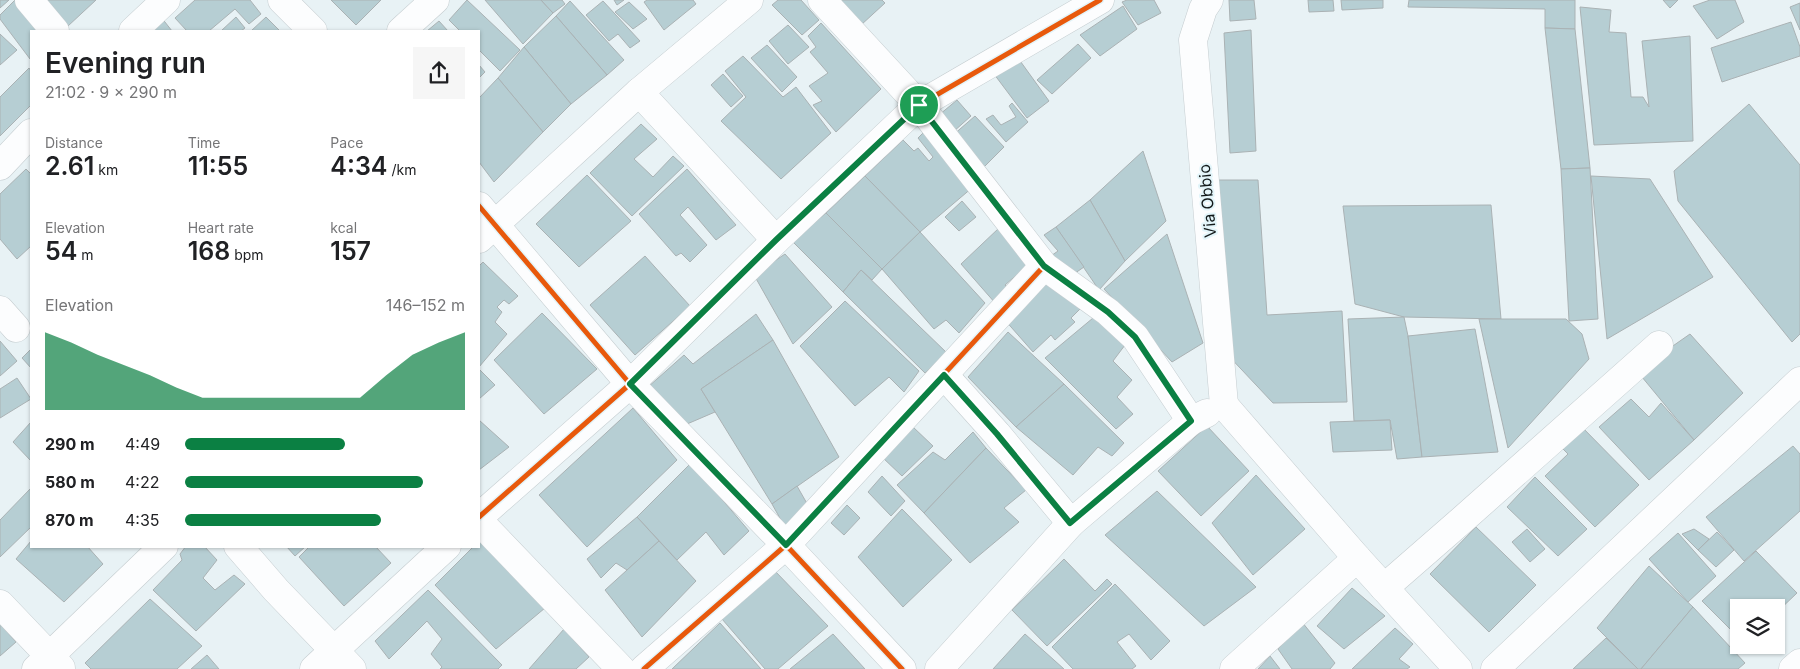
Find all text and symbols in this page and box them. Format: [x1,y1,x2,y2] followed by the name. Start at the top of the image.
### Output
[45,46,206,80] text: Evening run
[413,47,465,99] button: share
[45,82,177,102] text: 21:02 · 9 × 290 m
[898,84,940,126] pin
[905,91,933,119] icon: arrive
[45,134,103,151] text: Distance
[188,134,221,151] text: Time
[330,134,363,151] text: Pace
[45,151,94,181] text: 2.61
[188,151,248,181] text: 11:55
[330,151,388,181] text: 4:34
[94,161,118,178] text: km
[388,161,416,178] text: /km
[1194,163,1220,239] street label: Via Obbio
[45,219,105,236] text: Elevation
[188,219,254,236] text: Heart rate
[330,219,357,236] text: kcal
[45,236,77,266] text: 54
[188,236,230,266] text: 168
[330,236,371,266] text: 157
[77,246,94,263] text: m
[230,246,264,263] text: bpm
[45,295,114,315] text: Elevation
[386,295,465,315] text: 146–152 m
[45,434,95,454] text: 290 m
[125,434,160,454] text: 4:49
[45,472,95,492] text: 580 m
[125,472,159,492] text: 4:22
[45,510,94,530] text: 870 m
[125,510,160,530] text: 4:35
[1730,599,1785,654] map controls
[1730,599,1785,654] button: layers

